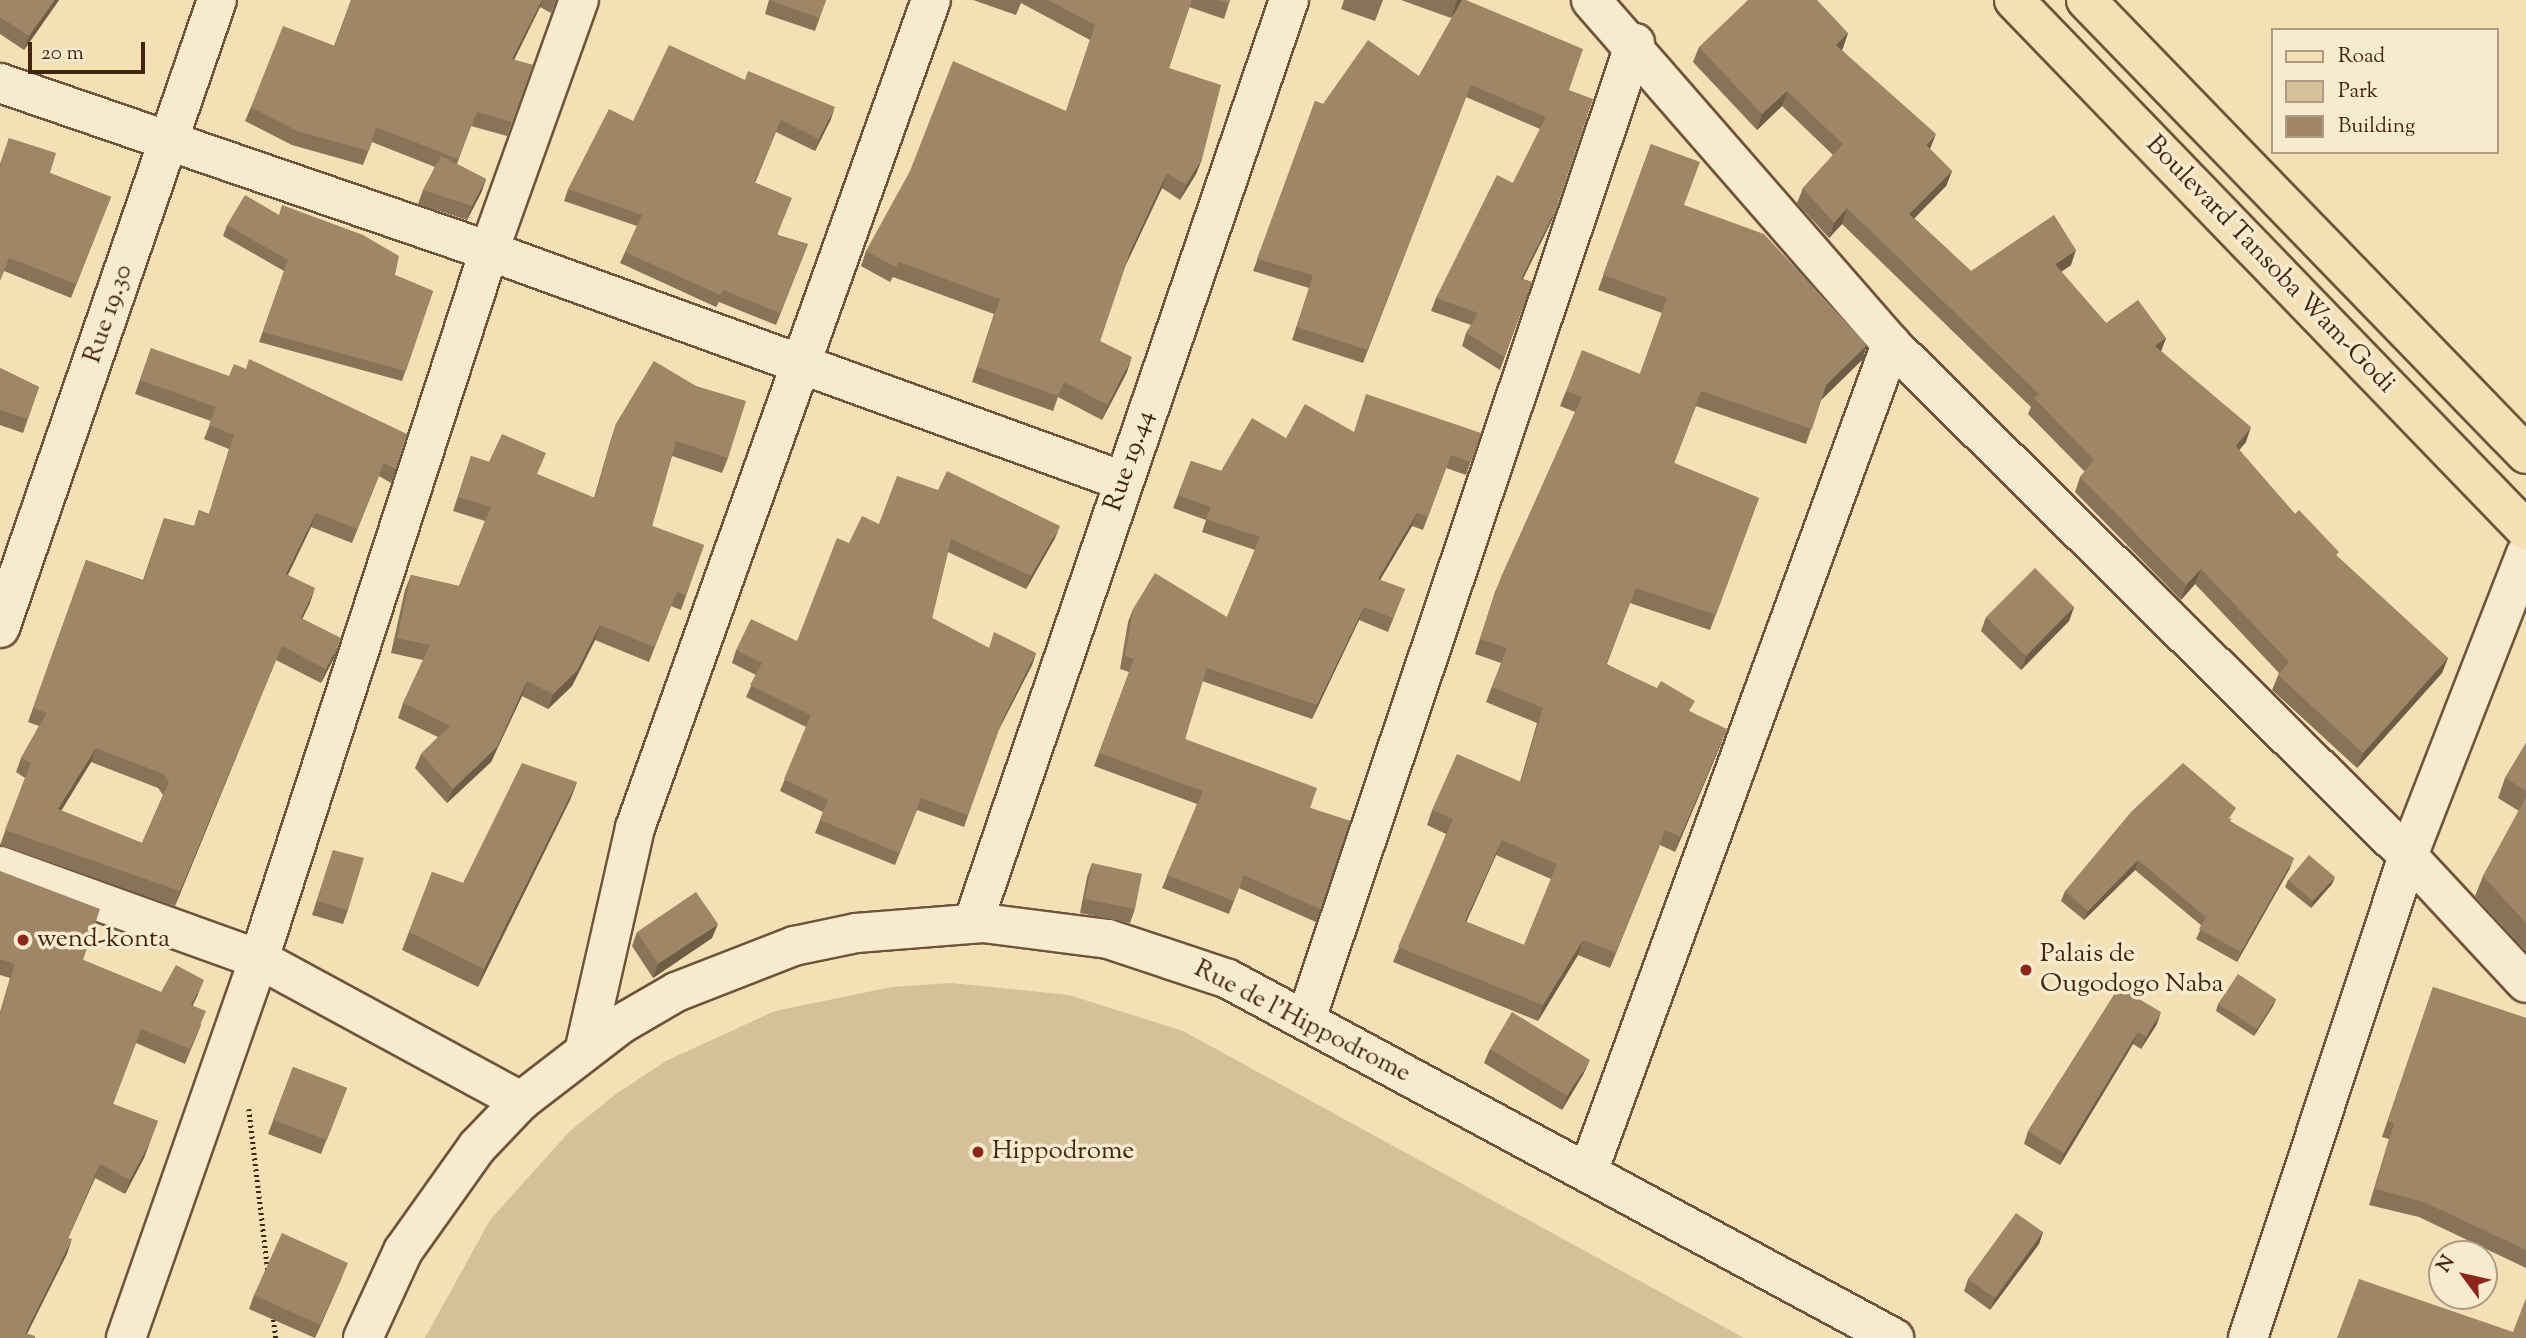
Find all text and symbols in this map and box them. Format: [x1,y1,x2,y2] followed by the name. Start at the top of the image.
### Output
[32,28,149,72] scale bar
[2270,28,2498,154] legend
[41,39,84,69] text: 20 m
[2338,42,2385,72] text: Road
[2338,77,2378,107] text: Park
[2338,112,2415,142] text: Building
[2139,130,2401,400] street label: Boulevard Tansoba Wam-Godi
[78,261,140,367] street label: Rue 19.30
[1098,407,1162,515] street label: Rue 19.44
[37,924,170,956] place label: wend-konta
[15,932,31,948] marker: wend-konta
[2040,939,2223,1000] place label: Palais de Ougodogo Naba
[1188,954,1416,1090] street label: Rue de l'Hippodrome
[2018,962,2034,978] marker: Palais de Ougodogo Naba
[992,1136,1134,1168] place label: Hippodrome
[970,1144,986,1160] marker: Hippodrome
[2428,1240,2498,1310] north arrow
[2431,1251,2462,1278] text: N

